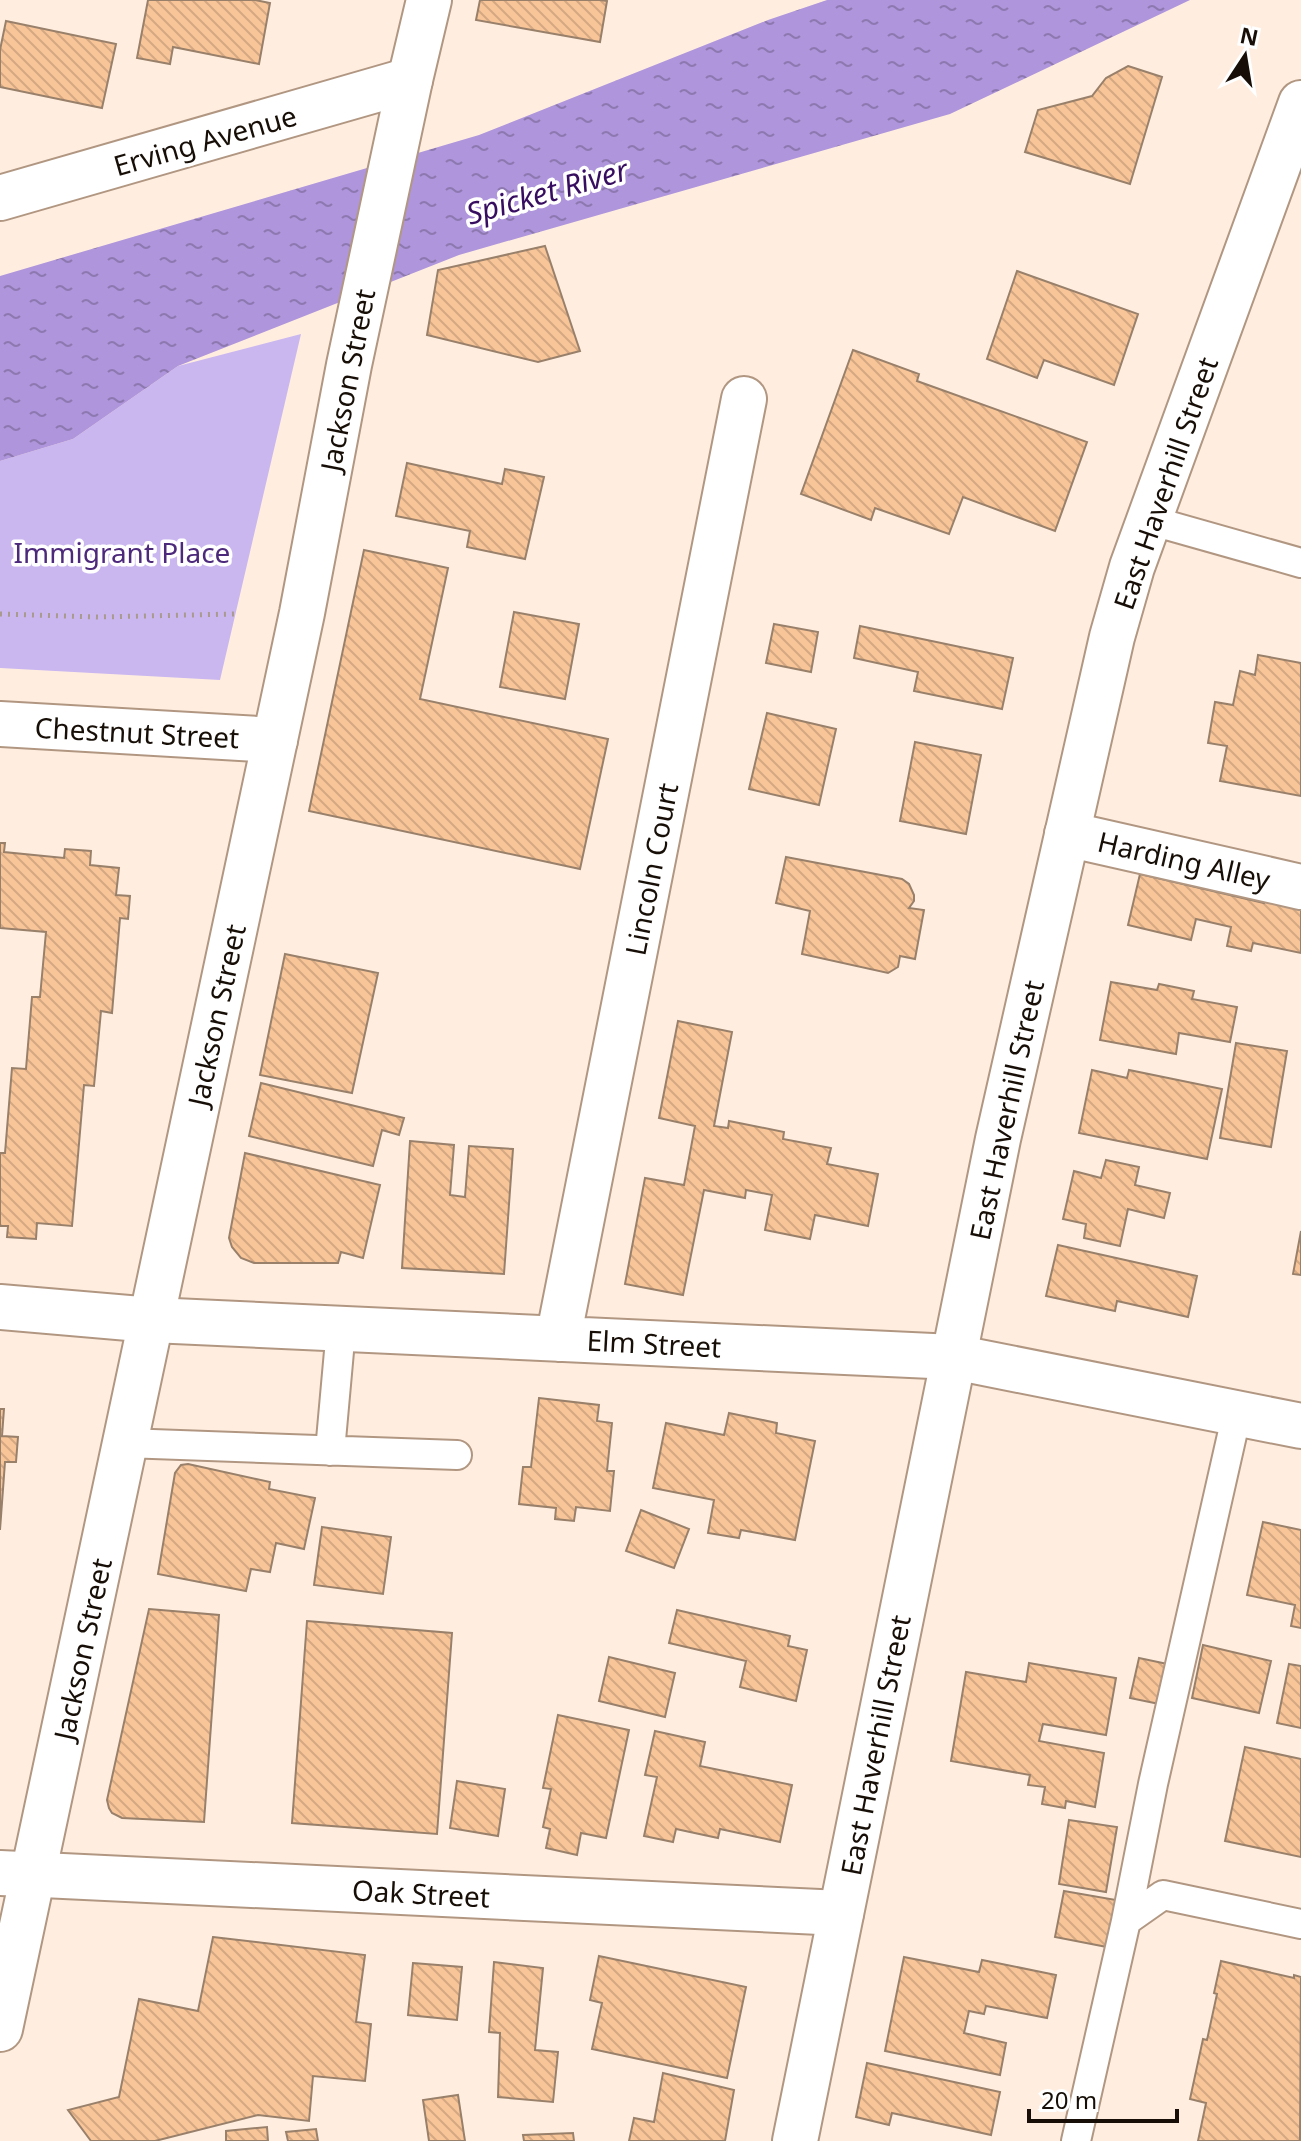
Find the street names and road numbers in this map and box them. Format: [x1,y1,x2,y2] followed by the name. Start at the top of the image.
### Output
[109,96,301,184] street label: Erving Avenue
[310,286,383,477] street label: Jackson Street
[1104,352,1226,614] street label: East Haverhill Street
[34,708,240,756] street label: Chestnut Street
[616,779,686,959] street label: Lincoln Court
[1094,822,1275,898] street label: Harding Alley
[178,921,254,1112] street label: Jackson Street
[960,977,1052,1243] street label: East Haverhill Street
[586,1321,722,1365] street label: Elm Street
[44,1555,120,1746] street label: Jackson Street
[831,1612,919,1878] street label: East Haverhill Street
[351,1870,491,1916] street label: Oak Street

